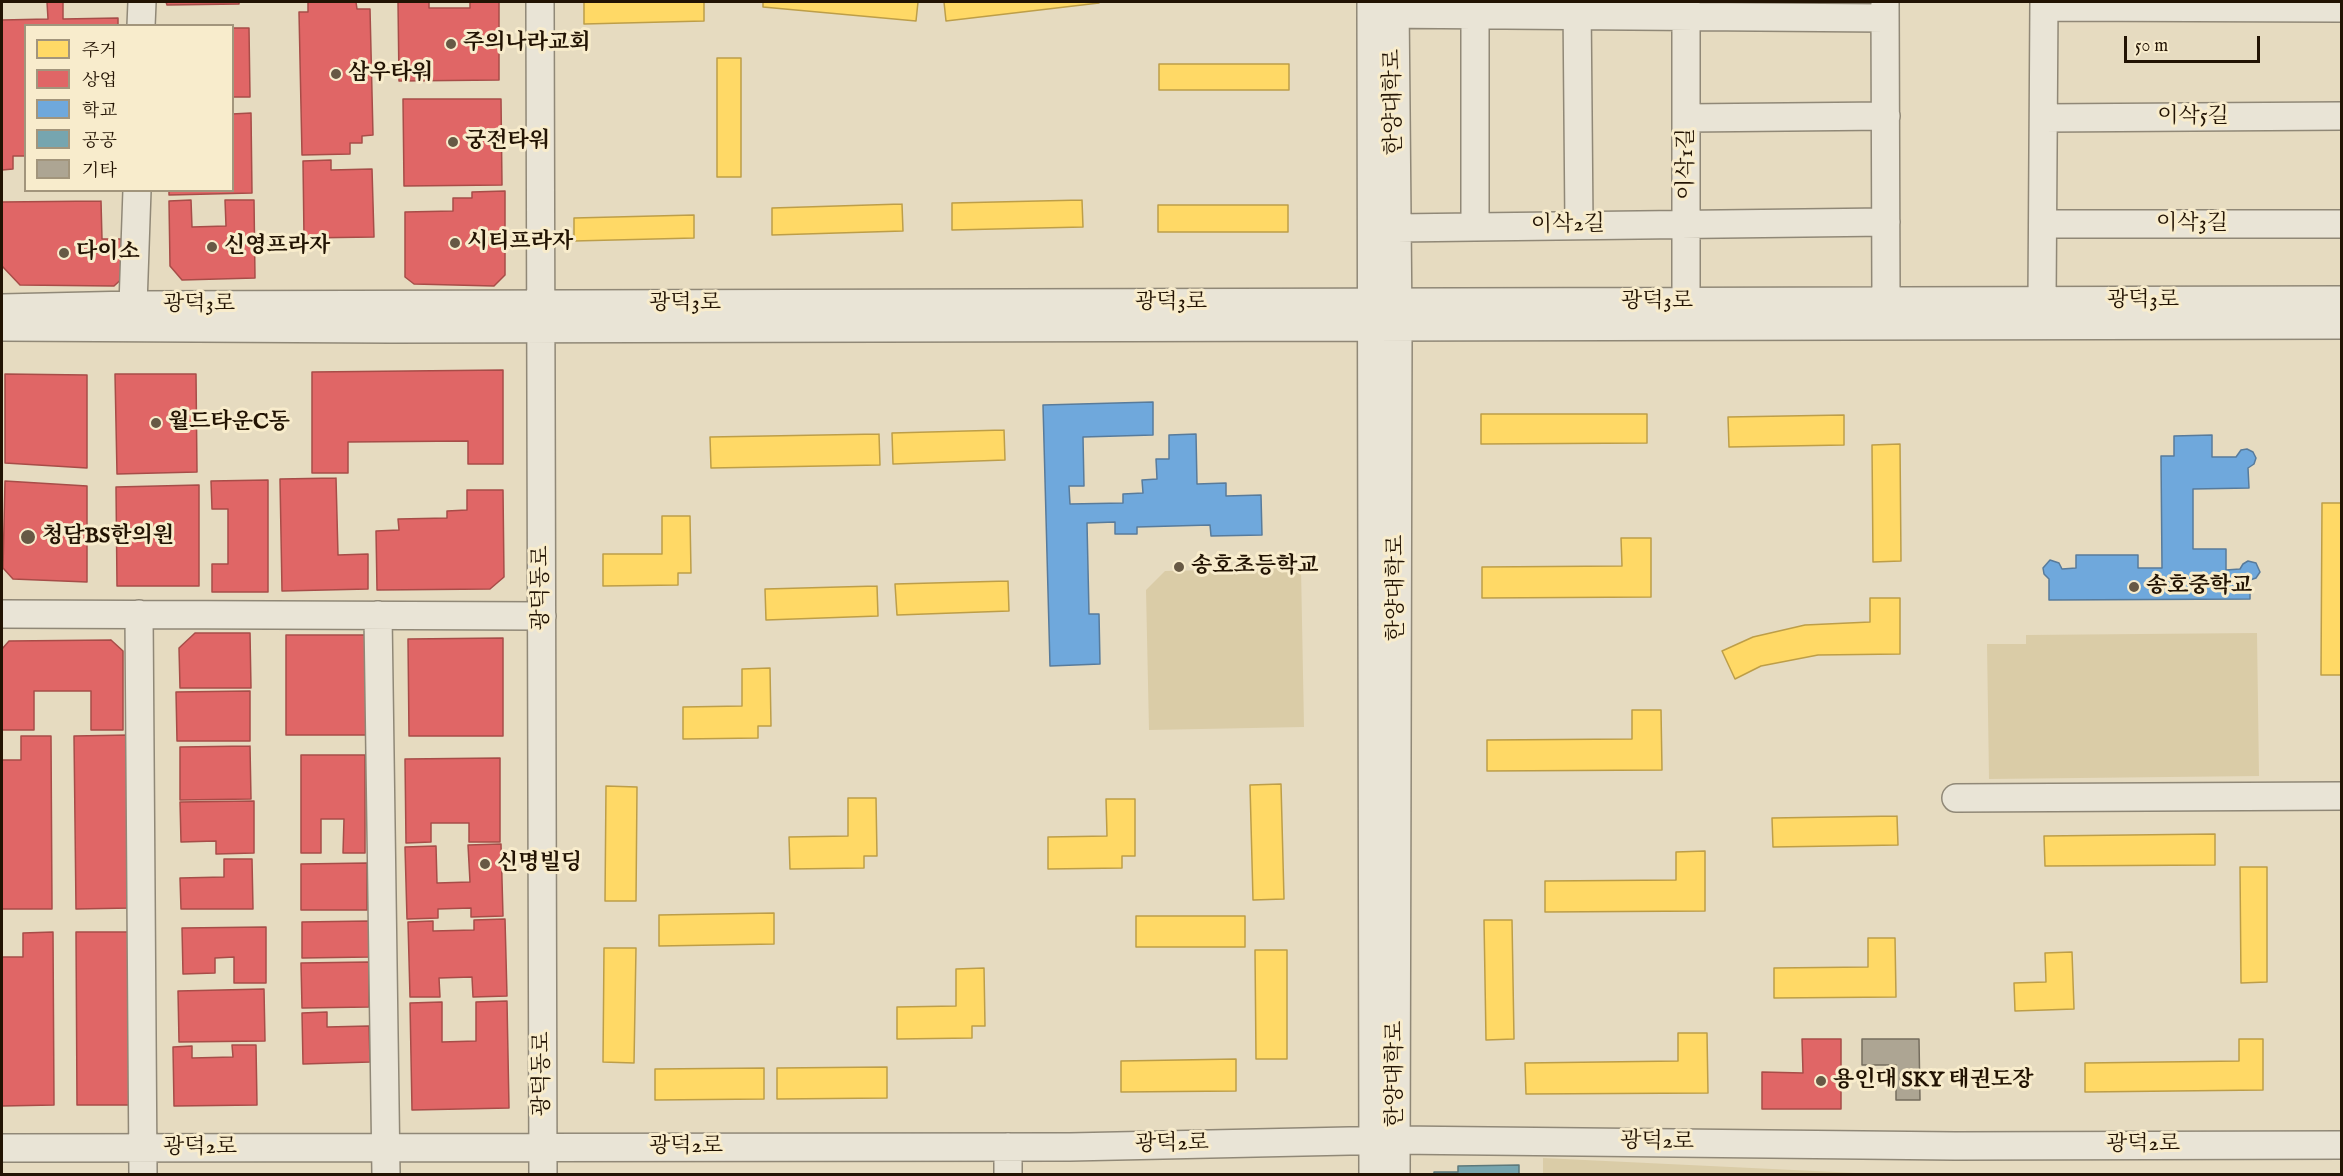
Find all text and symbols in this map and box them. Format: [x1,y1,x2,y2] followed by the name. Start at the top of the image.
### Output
[24,24,234,192] legend
[2127,24,2264,62] scale bar
[463,31,591,57] place label: 주의나라교회
[2135,35,2168,58] text: 50 m
[444,37,458,51] marker: 주의나라교회
[82,40,117,63] text: 주거
[1381,49,1409,155] street label: 한양대학로
[348,61,433,87] place label: 삼우타워
[329,67,343,81] marker: 삼우타워
[82,70,117,93] text: 상업
[82,100,117,123] text: 학교
[2157,104,2229,130] street label: 이삭5길
[1674,128,1700,200] street label: 이삭1길
[465,129,550,155] place label: 궁전타워
[82,130,117,153] text: 공공
[446,135,460,149] marker: 궁전타워
[82,160,117,183] text: 기타
[2156,211,2228,237] street label: 이삭3길
[1531,212,1605,240] street label: 이삭2길
[467,230,573,256] place label: 시티프라자
[224,234,330,260] place label: 신영프라자
[448,236,462,250] marker: 시티프라자
[76,240,140,266] place label: 다이소
[205,240,219,254] marker: 신영프라자
[57,246,71,260] marker: 다이소
[2107,288,2179,314] street label: 광덕3로
[1621,289,1693,315] street label: 광덕3로
[1135,290,1207,316] street label: 광덕3로
[649,291,721,317] street label: 광덕3로
[163,292,235,318] street label: 광덕3로
[168,410,290,436] place label: 월드타운C동
[149,416,163,430] marker: 월드타운C동
[42,524,174,550] place label: 청담BS한의원
[19,528,37,546] marker: 청담BS한의원
[1384,535,1410,641] street label: 한양대학로
[529,545,555,631] street label: 광덕동로
[1191,554,1319,580] place label: 송호초등학교
[1172,560,1186,574] marker: 송호초등학교
[2146,574,2252,600] place label: 송호중학교
[2127,580,2141,594] marker: 송호중학교
[497,851,582,877] place label: 신명빌딩
[478,857,492,871] marker: 신명빌딩
[1383,1021,1409,1127] street label: 한양대학로
[530,1031,556,1117] street label: 광덕동로
[1833,1068,2033,1094] place label: 용인대 SKY 태권도장
[1814,1074,1828,1088] marker: 용인대 SKY 태권도장
[1620,1129,1694,1157] street label: 광덕2로
[1135,1131,1209,1159] street label: 광덕2로
[2106,1132,2180,1158] street label: 광덕2로
[649,1134,723,1160] street label: 광덕2로
[163,1135,237,1161] street label: 광덕2로

